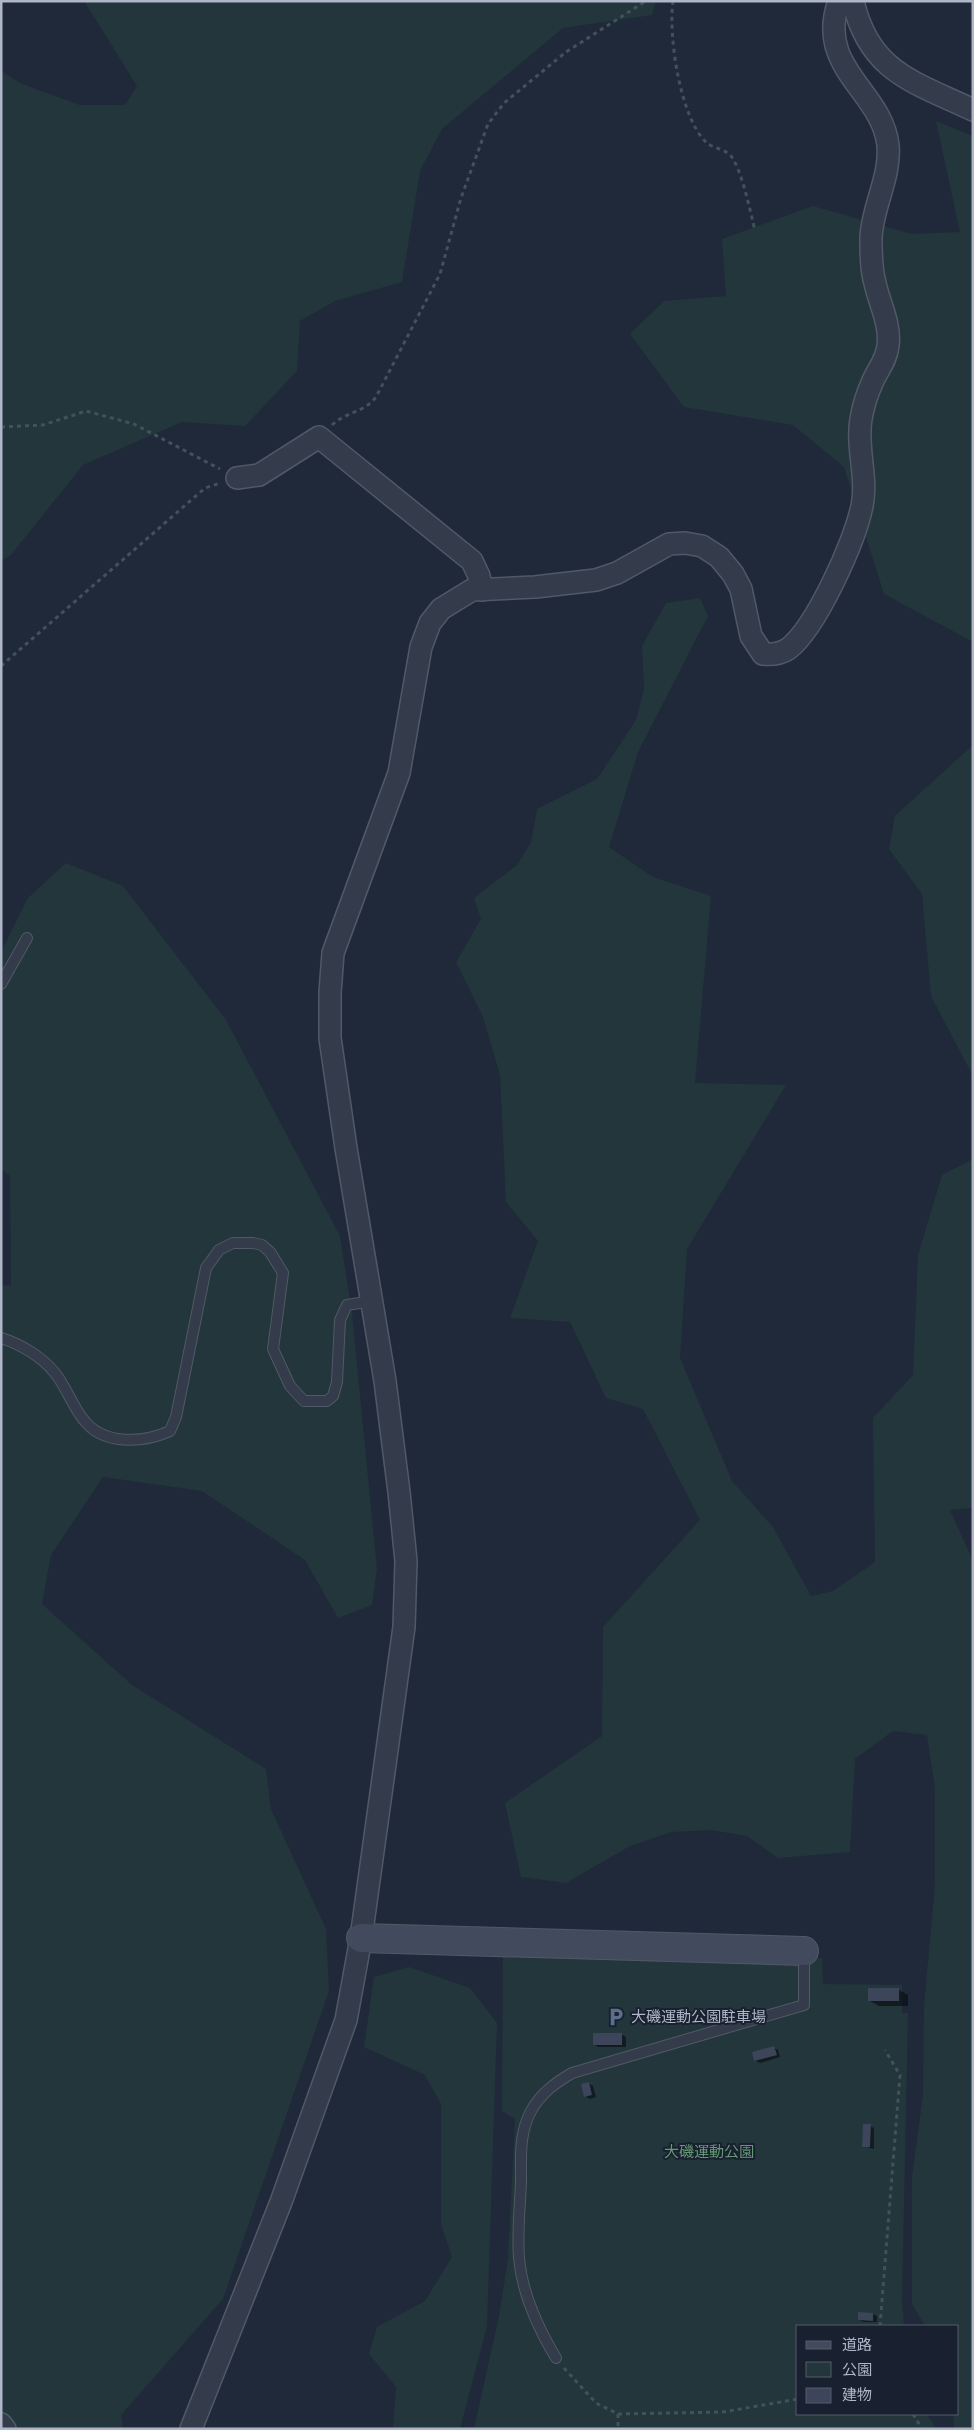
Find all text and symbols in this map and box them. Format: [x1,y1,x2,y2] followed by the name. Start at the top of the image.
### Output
[605,2006,627,2028] parking icon: 大磯運動公園駐車場
[631,2007,766,2025] place label: 大磯運動公園駐車場
[664,2142,754,2160] park label: 大磯運動公園
[796,2325,959,2415] legend
[842,2335,872,2353] text: 道路
[842,2360,872,2378] text: 公園
[842,2385,872,2403] text: 建物

